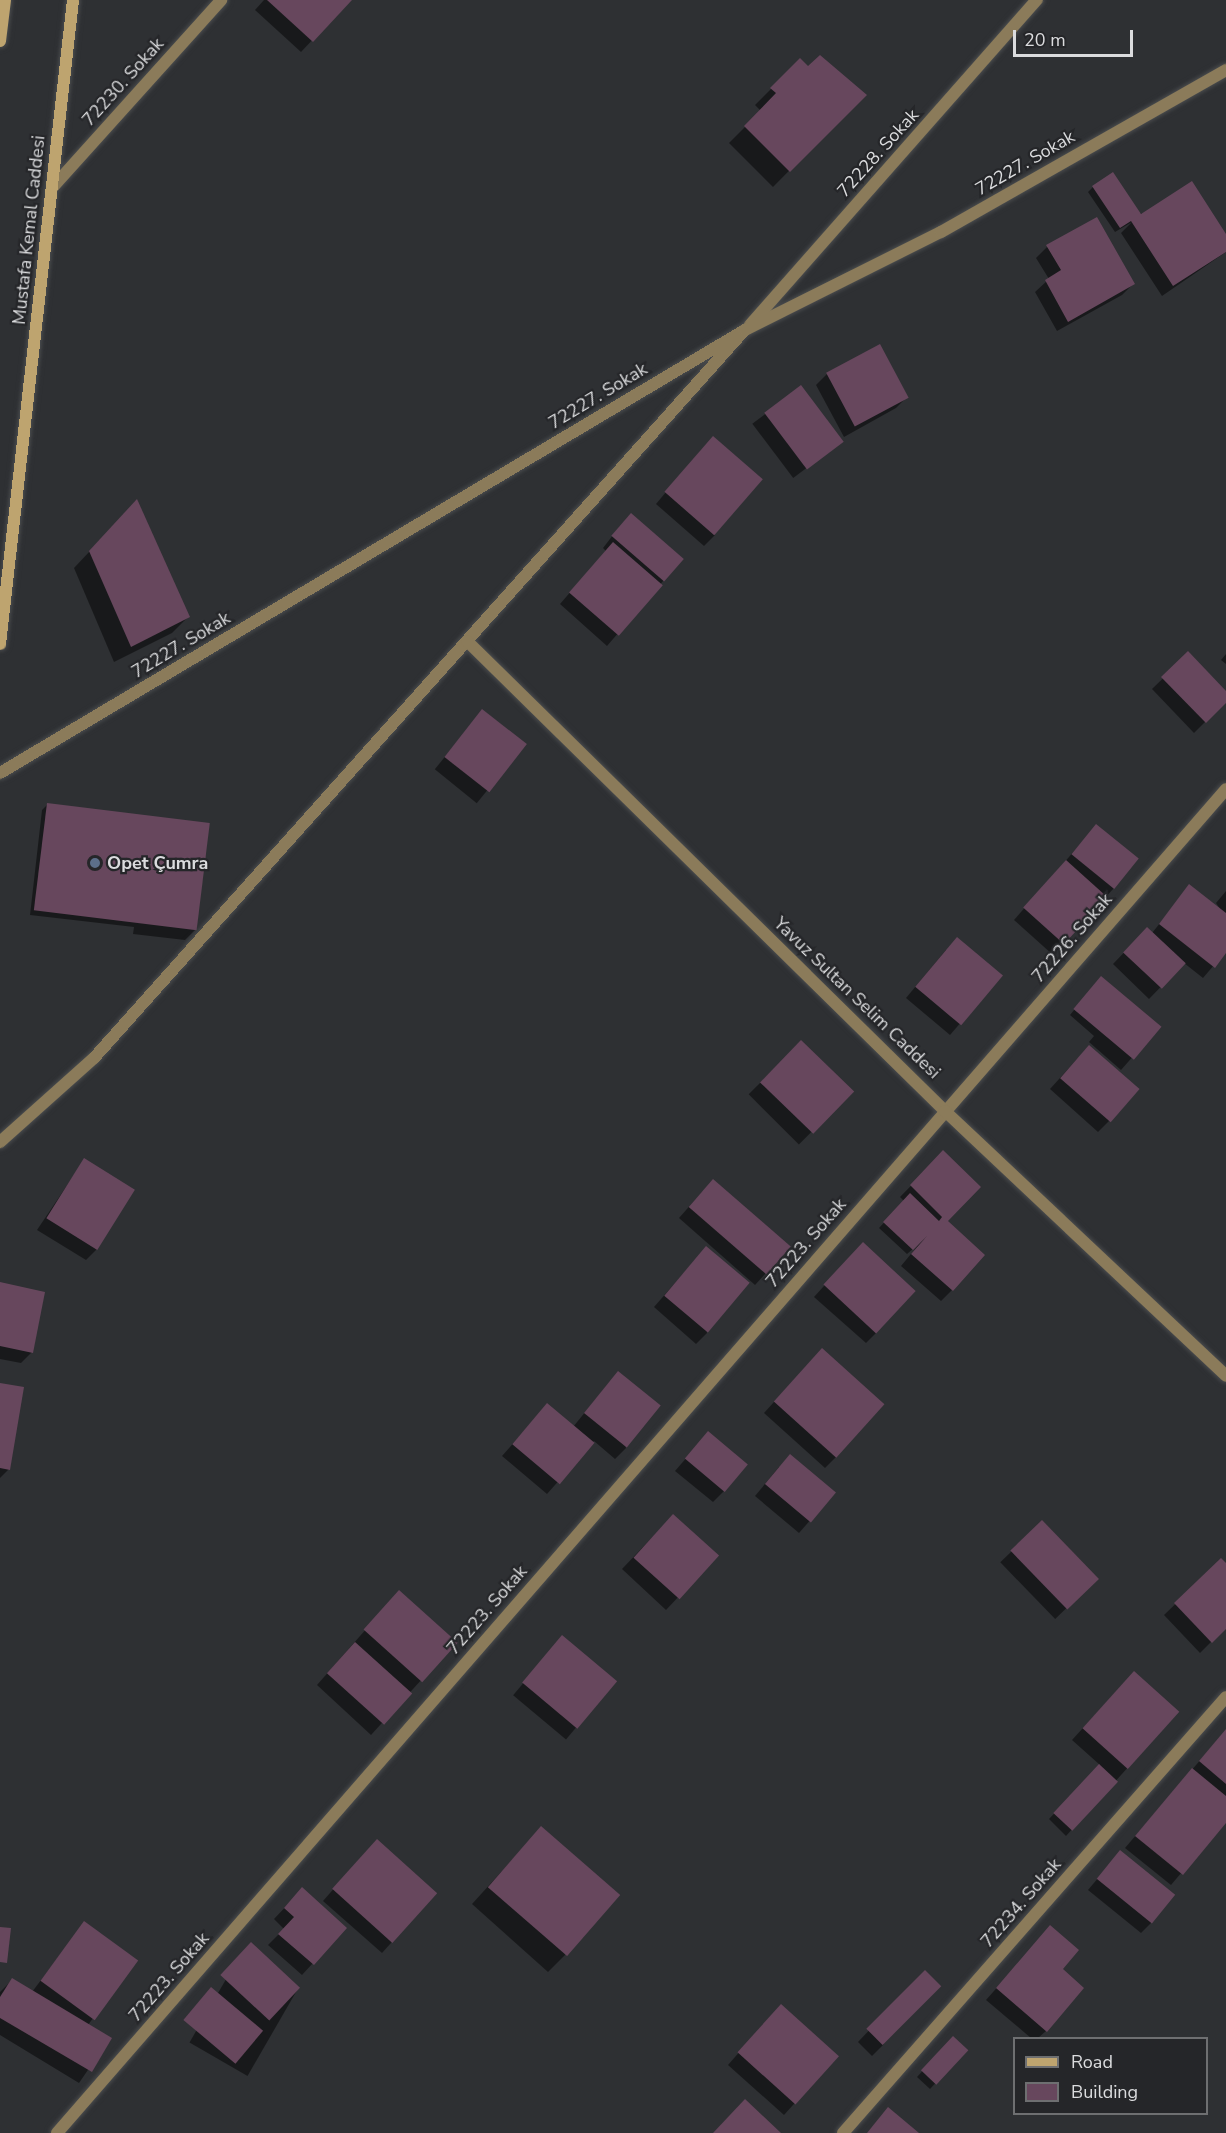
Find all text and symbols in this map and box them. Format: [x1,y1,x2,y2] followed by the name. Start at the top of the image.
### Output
[1016,18,1136,56] scale bar
[1024,28,1066,52] text: 20 m
[78,33,168,131] street label: 72230. Sokak
[833,104,923,202] street label: 72228. Sokak
[971,126,1079,200] street label: 72227. Sokak
[8,134,50,326] street label: Mustafa Kemal Caddesi
[545,358,651,434] street label: 72227. Sokak
[128,607,234,683] street label: 72227. Sokak
[107,852,208,874] place label: Opet Çumra
[88,856,102,870] marker: Opet Çumra
[1027,889,1117,987] street label: 72226. Sokak
[769,913,945,1083] street label: Yavuz Sultan Selim Caddesi
[761,1194,851,1292] street label: 72223. Sokak
[442,1561,532,1659] street label: 72223. Sokak
[976,1854,1066,1952] street label: 72234. Sokak
[124,1928,214,2026] street label: 72223. Sokak
[1013,2037,1208,2115] legend
[1071,2050,1113,2074] text: Road
[1071,2080,1138,2104] text: Building

